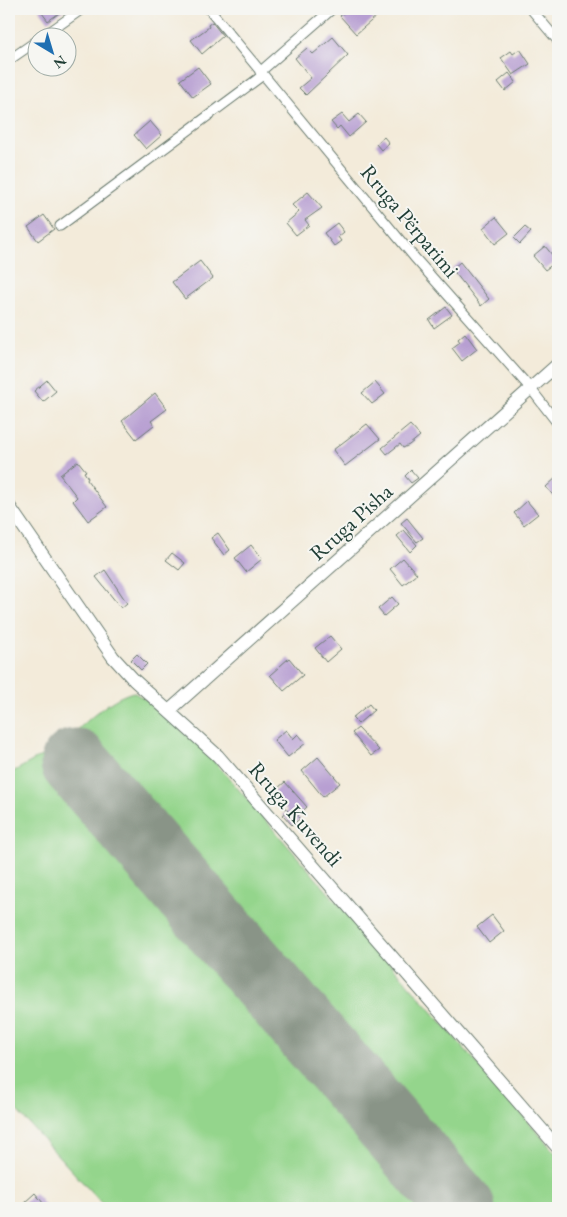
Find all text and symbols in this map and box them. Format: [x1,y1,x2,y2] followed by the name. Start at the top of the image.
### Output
[28,28,78,78] north arrow
[49,52,70,73] text: N
[354,158,466,284] street label: Rruga Përparimi
[303,477,399,567] street label: Rruga Pisha
[242,756,350,872] street label: Rruga Kuvendi

